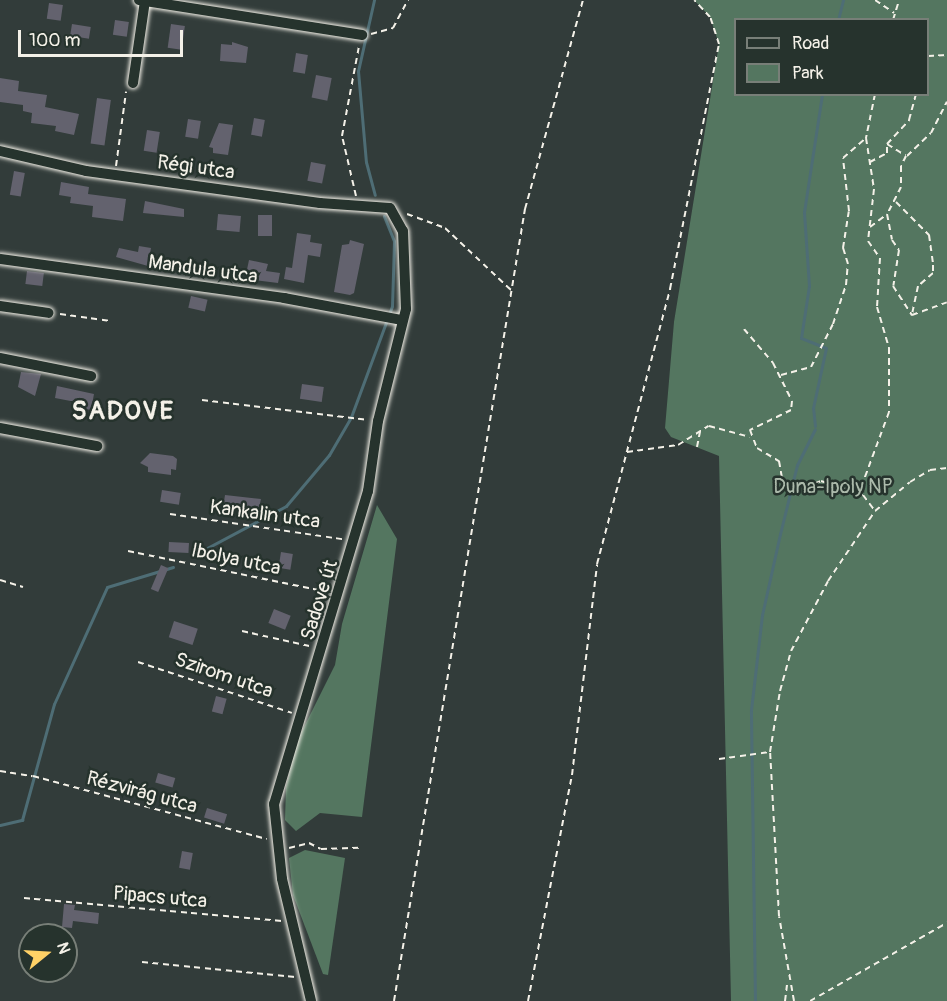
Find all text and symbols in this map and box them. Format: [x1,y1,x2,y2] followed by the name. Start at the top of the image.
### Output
[21,18,186,56] scale bar
[734,18,929,96] legend
[29,29,81,52] text: 100 m
[792,32,829,55] text: Road
[792,62,824,85] text: Park
[156,150,236,184] street label: Régi utca
[147,249,259,289] street label: Mandula utca
[72,396,174,428] district label: SADOVE
[773,474,893,498] park label: Duna-Ipoly NP
[208,494,322,534] street label: Kankalin utca
[189,538,283,580] street label: Ibolya utca
[295,557,343,643] street label: Sadove út
[172,647,276,703] street label: Szirom utca
[84,766,200,818] street label: Rézvirág utca
[112,881,208,913] street label: Pipacs utca
[18,923,78,983] north arrow
[52,940,74,956] text: N

